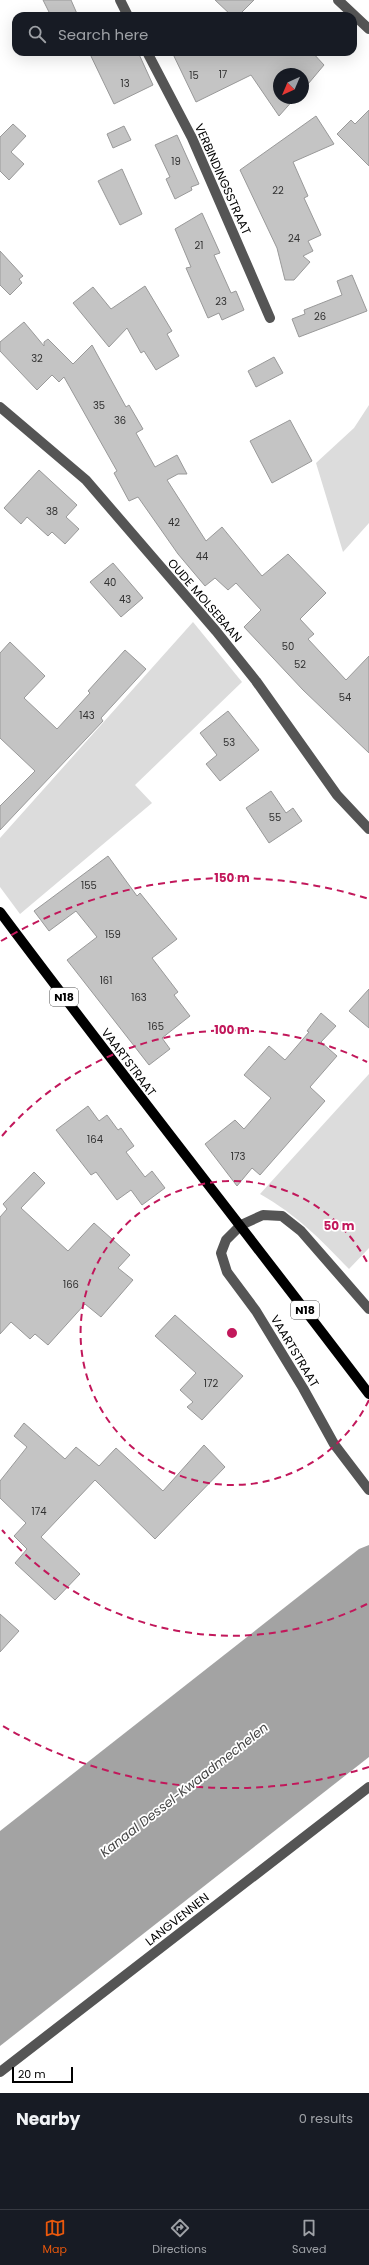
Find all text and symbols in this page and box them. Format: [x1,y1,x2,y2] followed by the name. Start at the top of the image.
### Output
[12,12,357,56] search box
[26,23,48,45] icon: search
[58,24,148,45] text: Search here
[219,67,228,82] house number: 17
[189,68,199,83] house number: 15
[273,68,309,104] north arrow
[120,76,130,91] house number: 13
[191,121,255,238] street label: VERBINDINGSSTRAAT
[171,154,181,169] house number: 19
[272,183,284,198] house number: 22
[288,231,300,246] house number: 24
[195,238,203,253] house number: 21
[215,294,227,309] house number: 23
[314,309,326,324] house number: 26
[31,351,43,366] house number: 32
[93,398,105,413] house number: 35
[114,413,126,428] house number: 36
[46,504,58,519] house number: 38
[168,515,180,530] house number: 42
[196,549,208,564] house number: 44
[164,555,246,645] street label: OUDE MOLSEBAAN
[104,575,116,590] house number: 40
[119,592,131,607] house number: 43
[282,639,294,654] house number: 50
[294,657,306,672] house number: 52
[339,690,351,705] house number: 54
[79,708,95,723] house number: 143
[223,735,235,750] house number: 53
[269,810,281,825] house number: 55
[214,869,250,886] text: 150 m
[81,878,97,893] house number: 155
[105,927,121,942] house number: 159
[100,973,112,988] house number: 161
[50,988,78,1006] road number: N18
[131,990,147,1005] house number: 163
[148,1019,164,1034] house number: 165
[214,1021,250,1038] text: 100 m
[98,1024,161,1100] street label: VAARTSTRAAT
[87,1132,103,1147] house number: 164
[231,1149,245,1164] house number: 173
[324,1217,355,1234] text: 50 m
[63,1277,79,1292] house number: 166
[291,1301,319,1319] road number: N18
[267,1312,324,1391] street label: VAARTSTRAAT
[225,1326,239,1340] centre of rings
[204,1376,218,1391] house number: 172
[32,1504,46,1519] house number: 174
[96,1718,272,1862] water label: Kanaal Dessel-Kwaadmechelen
[142,1889,212,1949] street label: LANGVENNEN
[12,2065,73,2084] scale bar
[18,2066,46,2082] text: 20 m
[16,2107,80,2131] text: Nearby
[299,2109,353,2128] text: 0 results
[43,2217,67,2258] tab: Map
[152,2217,207,2258] tab: Directions
[292,2217,326,2258] tab: Saved

